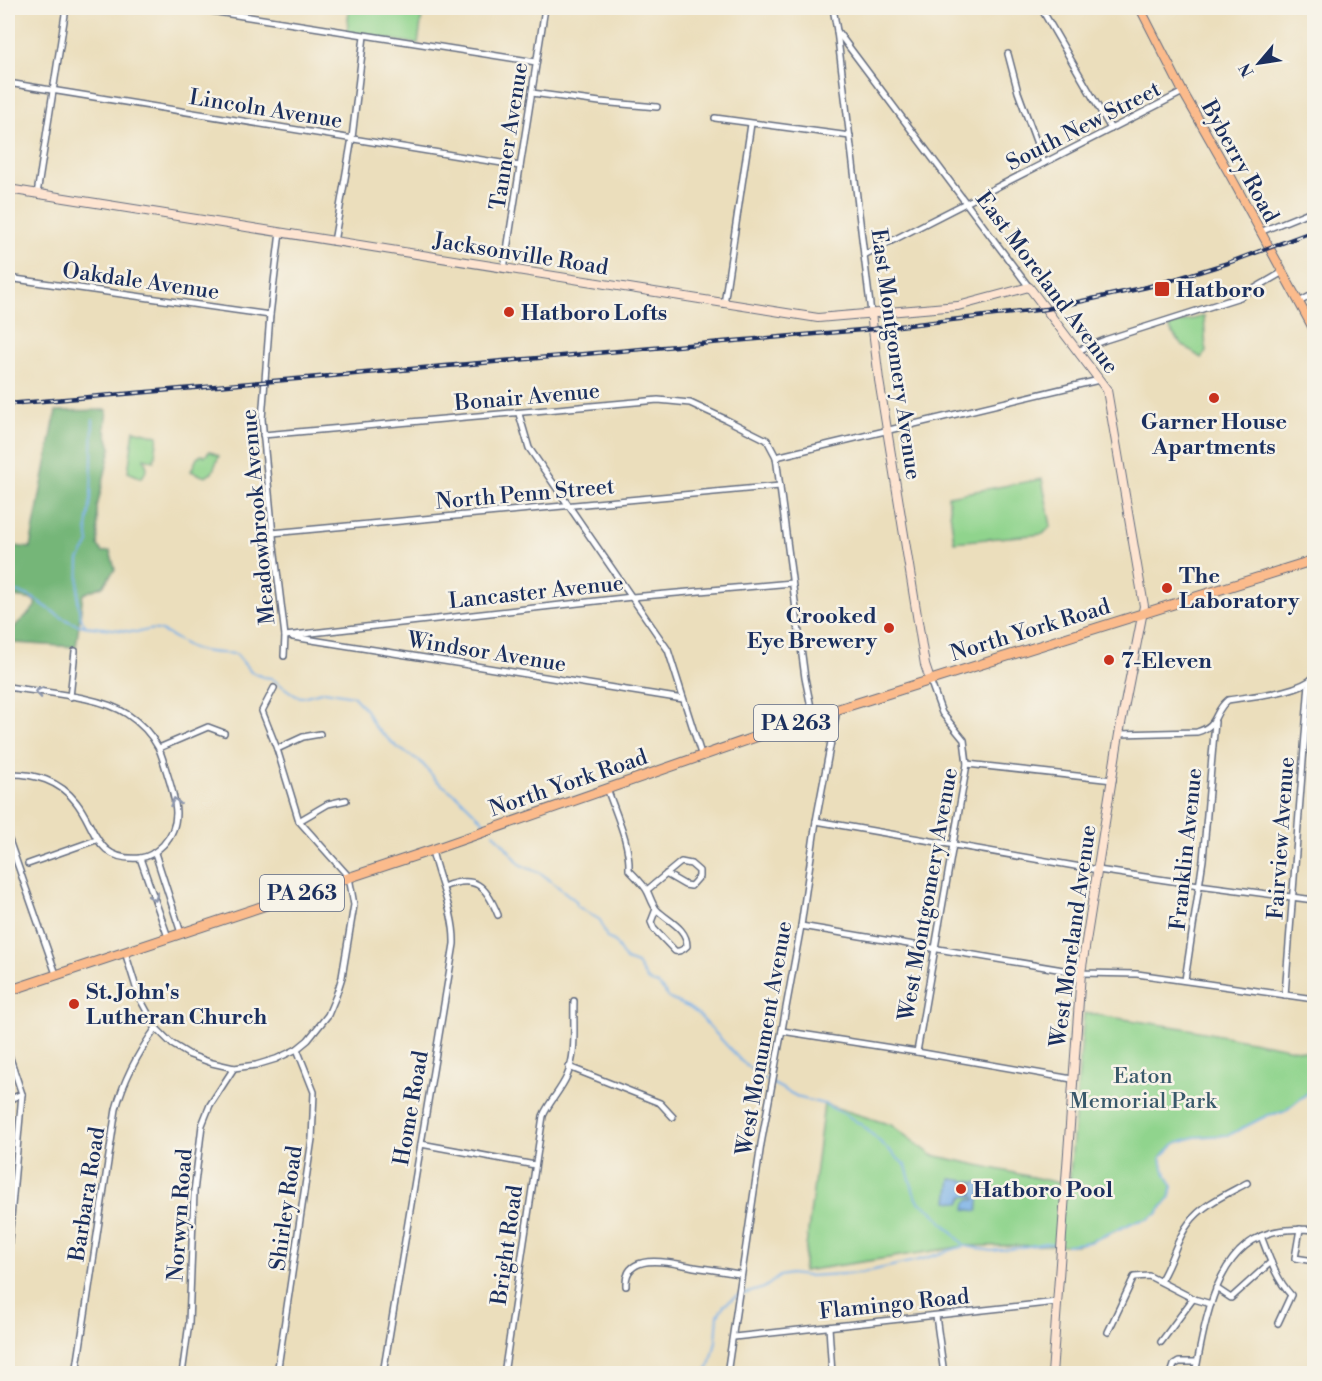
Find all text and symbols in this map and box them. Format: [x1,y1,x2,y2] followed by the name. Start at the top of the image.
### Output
[1229,33,1289,93] north arrow
[1235,59,1259,80] text: N
[484,60,534,212] street label: Tanner Avenue
[1002,76,1166,177] street label: South New Street
[187,84,344,135] street label: Lincoln Avenue
[1194,95,1285,228] street label: Byberry Road
[970,187,1124,379] street label: East Moreland Avenue
[430,227,611,282] street label: Jacksonville Road
[865,227,927,482] street label: East Montgomery Avenue
[61,257,221,306] street label: Oakdale Avenue
[1176,277,1265,304] place label: Hatboro
[1153,280,1171,298] marker: Hatboro
[521,300,667,327] place label: Hatboro Lofts
[502,305,516,319] marker: Hatboro Lofts
[452,378,601,417] street label: Bonair Avenue
[1207,391,1221,405] marker: Garner House Apartments
[236,408,281,626] street label: Meadowbrook Avenue
[1141,409,1287,461] place label: Garner House Apartments
[435,473,616,516] street label: North Penn Street
[1179,563,1300,615] place label: The Laboratory
[447,570,625,615] street label: Lancaster Avenue
[1160,581,1174,595] marker: The Laboratory
[947,593,1114,668] street label: North York Road
[747,603,878,655] place label: Crooked Eye Brewery
[882,621,896,635] marker: Crooked Eye Brewery
[404,626,568,678] street label: Windsor Avenue
[1121,648,1212,675] place label: 7-Eleven
[1102,653,1116,667] marker: 7-Eleven
[35,687,44,699] one-way arrow
[754,705,838,741] road number: PA 263
[486,744,652,823] street label: North York Road
[1262,756,1301,921] street label: Fairview Avenue
[893,766,964,1024] street label: West Montgomery Avenue
[1165,767,1208,932] street label: Franklin Avenue
[169,798,182,808] one-way arrow
[1044,823,1102,1050] street label: West Moreland Avenue
[260,875,344,911] road number: PA 263
[146,891,159,902] one-way arrow
[730,919,798,1159] street label: West Monument Avenue
[86,979,267,1031] place label: St. John's Lutheran Church
[67,997,81,1011] marker: St. John's Lutheran Church
[388,1048,435,1168] street label: Home Road
[1069,1063,1218,1115] park label: Eaton Memorial Park
[63,1125,112,1264] street label: Barbara Road
[264,1143,309,1272] street label: Shirley Road
[162,1147,199,1283] street label: Norwyn Road
[973,1177,1113,1204] place label: Hatboro Pool
[954,1182,968,1196] marker: Hatboro Pool
[486,1183,529,1308] street label: Bright Road
[818,1283,971,1326] street label: Flamingo Road

